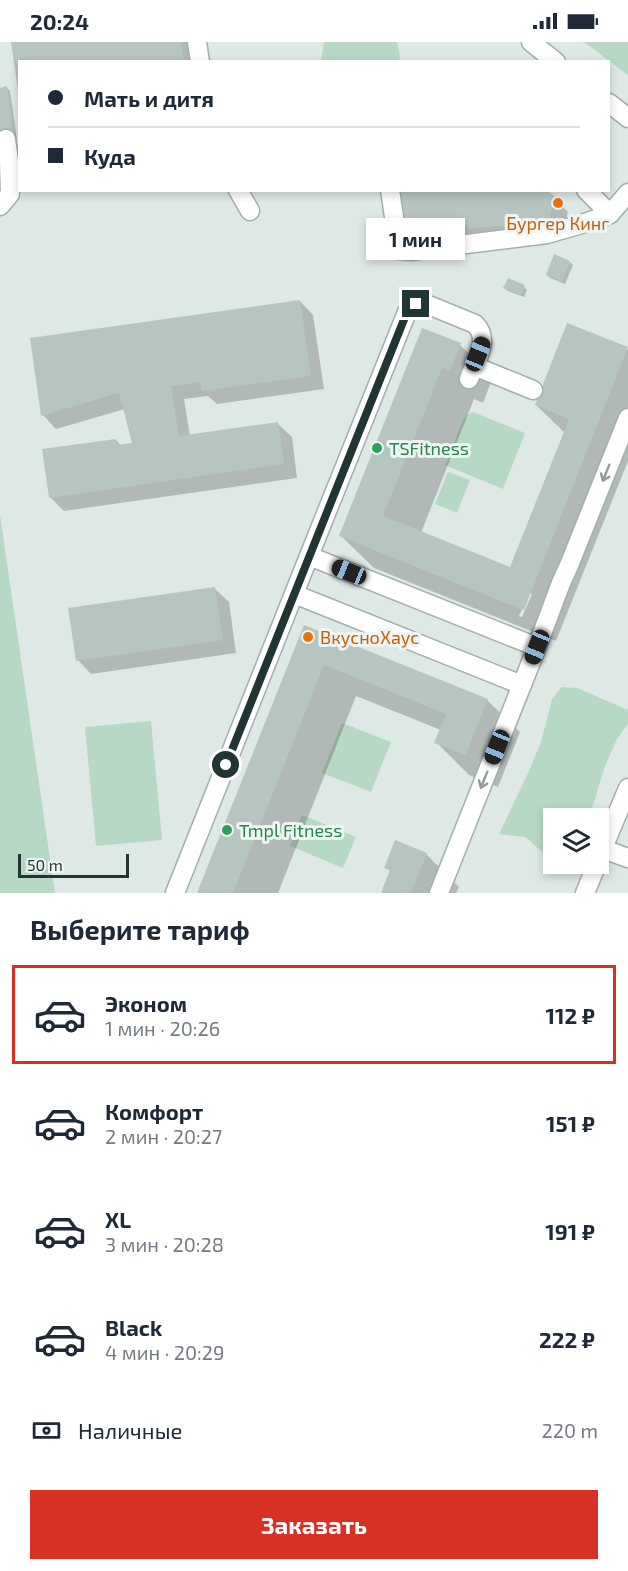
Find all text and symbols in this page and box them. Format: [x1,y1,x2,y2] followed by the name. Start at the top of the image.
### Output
[30,8,89,34] text: 20:24
[84,85,214,111] text: Мать и дитя
[84,143,136,169] text: Куда
[551,196,565,210] marker: Бургер Кинг
[506,212,610,234] place label: Бургер Кинг
[366,217,466,259] callout: 1 мин
[389,227,442,251] text: 1 мин
[402,290,429,317] route end
[463,334,493,374] car
[389,437,469,459] place label: TSFitness
[370,441,384,455] marker: TSFitness
[600,463,611,481] one-way arrow
[329,557,369,587] car
[320,626,419,648] place label: ВкусноХаус
[522,627,552,667] car
[301,630,315,644] marker: ВкусноХаус
[482,727,512,767] car
[212,751,239,778] route start
[478,770,489,788] one-way arrow
[543,808,609,874] map controls
[543,808,609,874] button: layers
[239,819,342,841] place label: Tmpl Fitness
[220,823,234,837] marker: Tmpl Fitness
[18,851,129,878] scale bar
[27,855,63,874] text: 50 m
[30,913,250,945] text: Выберите тариф
[33,988,87,1042] icon: car
[105,990,187,1016] text: Эконом
[545,1002,595,1028] text: 112 ₽
[105,1016,220,1040] text: 1 мин · 20:26
[33,1096,87,1150] icon: car
[105,1098,203,1124] text: Комфорт
[546,1110,595,1136] text: 151 ₽
[105,1124,222,1148] text: 2 мин · 20:27
[33,1204,87,1258] icon: car
[105,1206,131,1232] text: XL
[545,1218,595,1244] text: 191 ₽
[105,1232,224,1256] text: 3 мин · 20:28
[33,1312,87,1366] icon: car
[105,1314,162,1340] text: Black
[539,1326,595,1352] text: 222 ₽
[105,1340,224,1364] text: 4 мин · 20:29
[30,1414,63,1447] icon: cash
[78,1417,182,1443] text: Наличные
[541,1418,598,1442] text: 220 m
[30,1490,598,1559] button: Заказать

